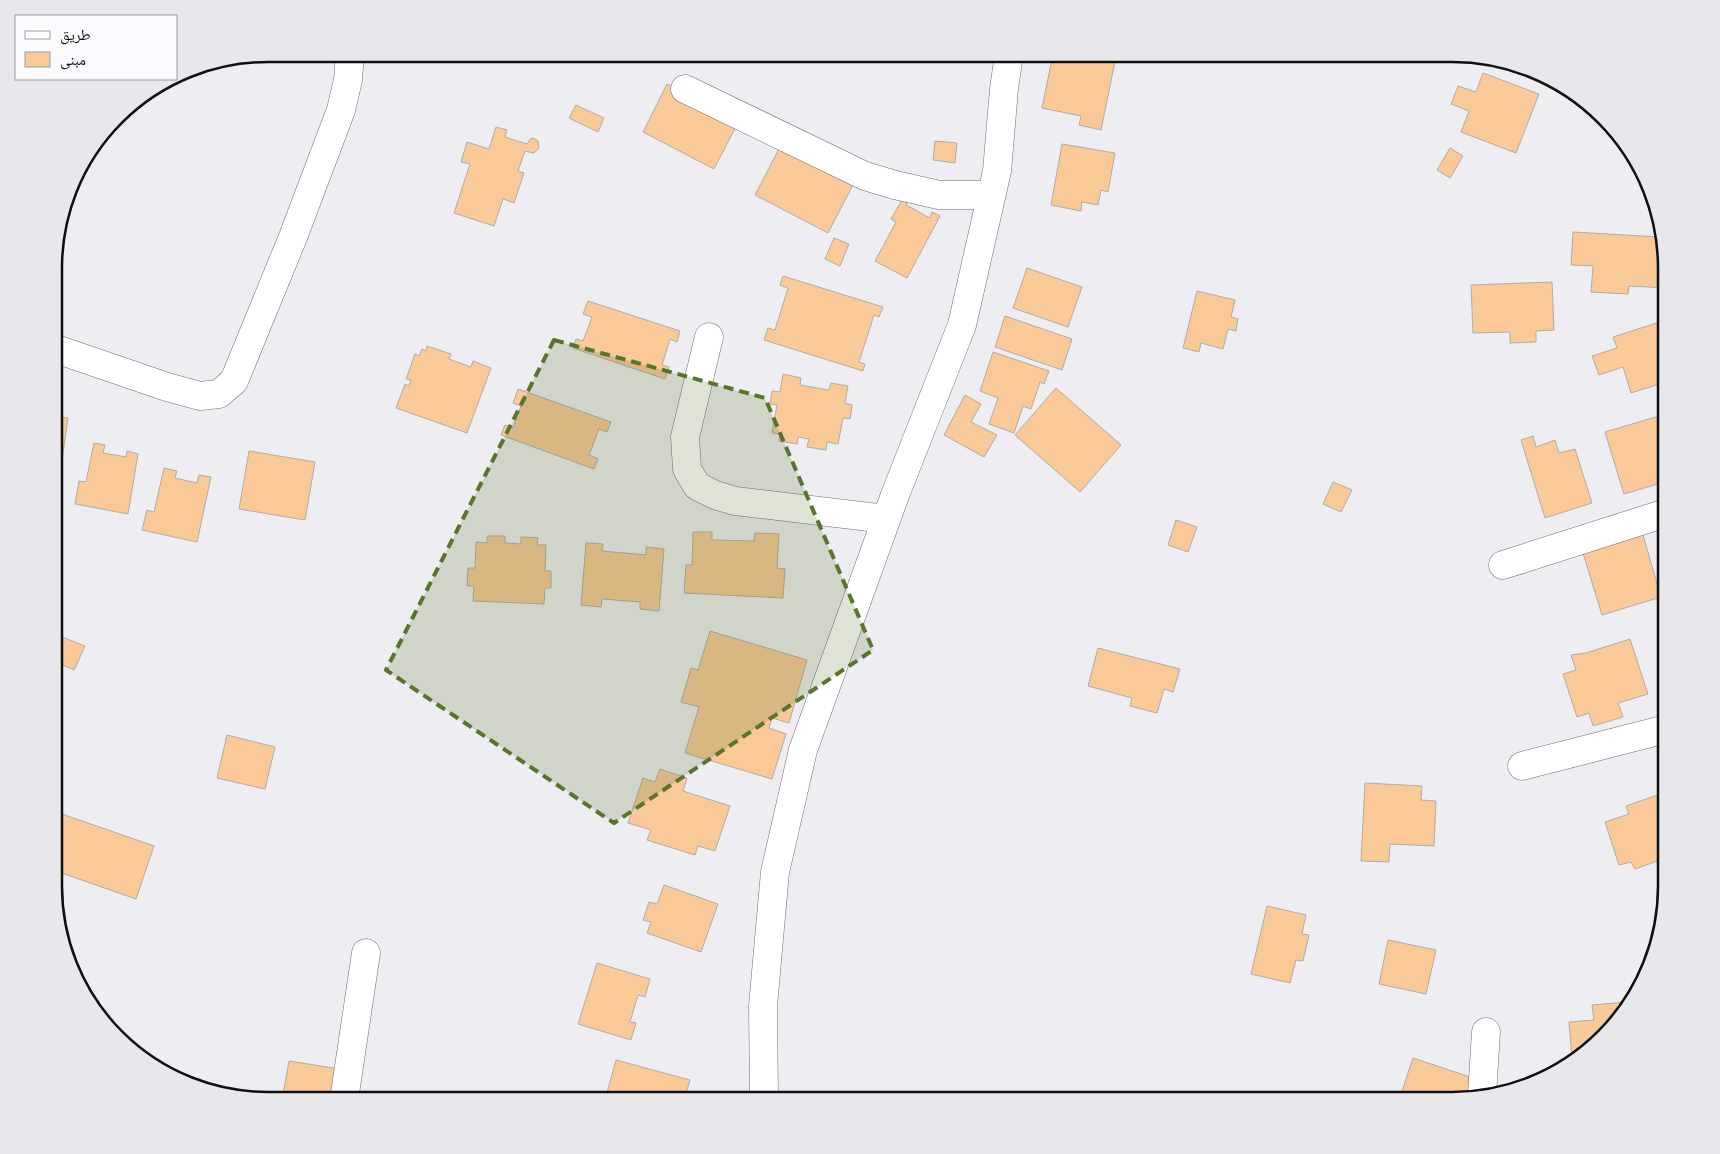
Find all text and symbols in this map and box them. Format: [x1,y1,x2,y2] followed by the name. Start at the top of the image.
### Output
[15,15,178,80] legend
[60,25,91,45] text: طريق
[60,50,86,70] text: مبنى

